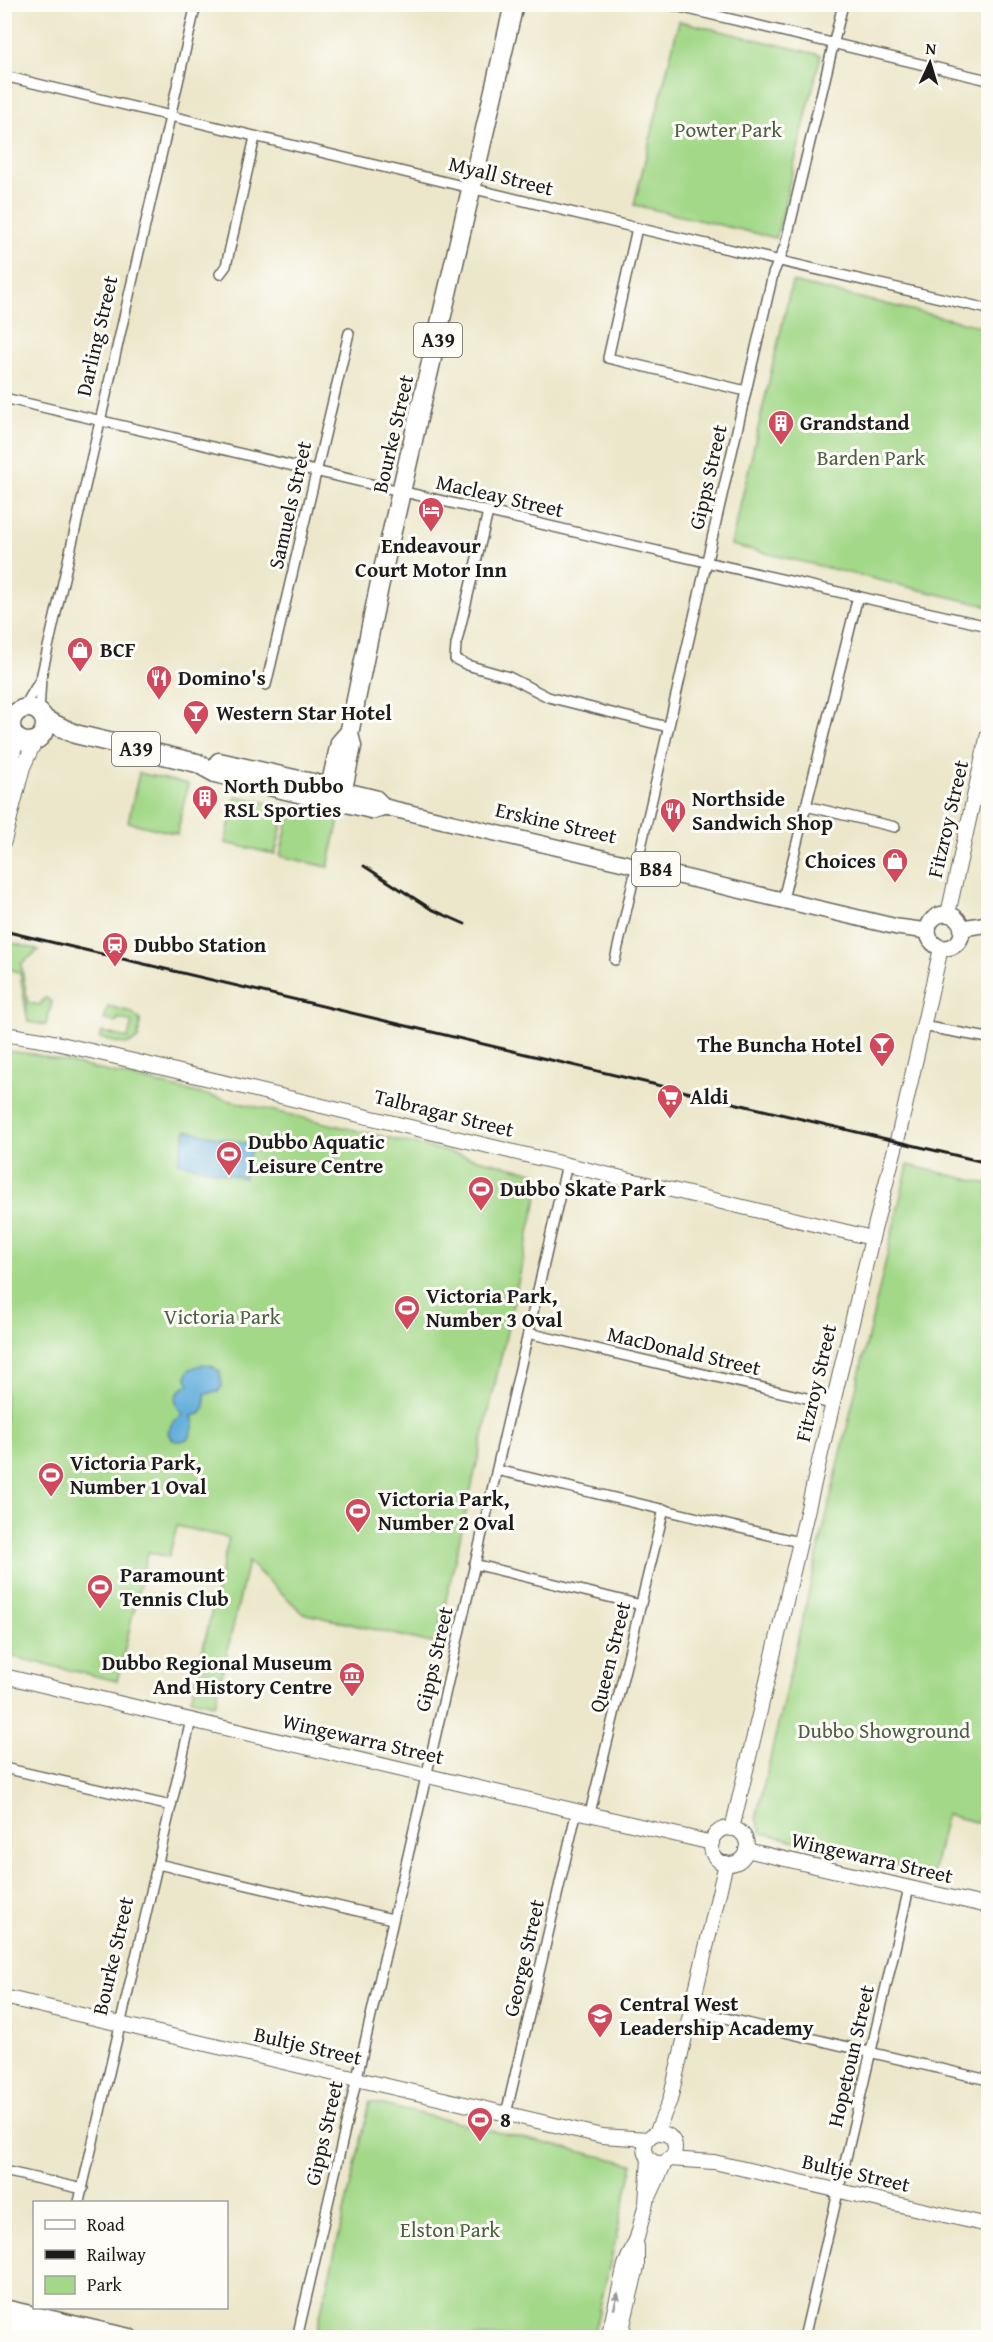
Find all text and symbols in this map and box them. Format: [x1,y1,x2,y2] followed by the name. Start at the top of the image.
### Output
[900,33,960,93] north arrow
[925,36,938,60] text: N
[674,114,782,145] park label: Powter Park
[446,148,557,204] street label: Myall Street
[68,272,126,399] street label: Darling Street
[414,323,462,357] road number: A39
[364,371,421,496] street label: Bourke Street
[800,407,910,438] place label: Grandstand
[766,408,796,446] building icon: Grandstand
[680,421,735,533] street label: Gipps Street
[260,437,319,572] street label: Samuels Street
[817,442,925,473] park label: Barden Park
[433,466,568,525] street label: Macleay Street
[416,495,446,533] hotel icon: Endeavour Court Motor Inn
[355,530,508,585] place label: Endeavour Court Motor Inn
[100,634,136,665] place label: BCF
[65,635,95,673] shop icon: BCF
[178,662,266,693] place label: Domino's
[144,663,174,701] restaurant icon: Domino's
[216,697,392,728] place label: Western Star Hotel
[181,698,211,736] bar icon: Western Star Hotel
[112,732,160,766] road number: A39
[919,756,976,881] street label: Fitzroy Street
[224,770,344,825] place label: North Dubbo RSL Sporties
[190,783,220,821] building icon: North Dubbo RSL Sporties
[692,783,833,838] place label: Northside Sandwich Shop
[492,794,620,852] street label: Erskine Street
[658,796,688,834] restaurant icon: Northside Sandwich Shop
[805,845,876,876] place label: Choices
[880,846,910,884] shop icon: Choices
[632,852,680,886] road number: B84
[134,929,267,960] place label: Dubbo Station
[100,930,130,968] station icon: Dubbo Station
[697,1029,862,1060] place label: The Buncha Hotel
[867,1030,897,1068] bar icon: The Buncha Hotel
[371,1080,518,1145] street label: Talbragar Street
[690,1081,729,1112] place label: Aldi
[655,1082,685,1120] supermarket icon: Aldi
[248,1126,385,1181] place label: Dubbo Aquatic Leisure Centre
[214,1139,244,1177] sports icon: Dubbo Aquatic Leisure Centre
[500,1173,667,1204] place label: Dubbo Skate Park
[466,1174,496,1212] sports icon: Dubbo Skate Park
[426,1280,563,1335] place label: Victoria Park, Number 3 Oval
[392,1293,422,1331] sports icon: Victoria Park, Number 3 Oval
[164,1301,281,1332] park label: Victoria Park
[604,1318,764,1383] street label: MacDonald Street
[787,1320,844,1445] street label: Fitzroy Street
[70,1447,207,1502] place label: Victoria Park, Number 1 Oval
[36,1460,66,1498] sports icon: Victoria Park, Number 1 Oval
[378,1483,515,1538] place label: Victoria Park, Number 2 Oval
[343,1496,373,1534] sports icon: Victoria Park, Number 2 Oval
[120,1559,229,1614] place label: Paramount Tennis Club
[85,1572,115,1610] sports icon: Paramount Tennis Club
[581,1598,638,1716] street label: Queen Street
[406,1603,461,1715] street label: Gipps Street
[102,1647,332,1702] place label: Dubbo Regional Museum And History Centre
[337,1660,367,1698] museum icon: Dubbo Regional Museum And History Centre
[279,1705,448,1772] street label: Wingewarra Street
[798,1715,971,1746] park label: Dubbo Showground
[788,1824,957,1891] street label: Wingewarra Street
[84,1893,141,2018] street label: Bourke Street
[495,1896,552,2020] street label: George Street
[819,1981,882,2130] street label: Hopetoun Street
[620,1988,814,2043] place label: Central West Leadership Academy
[585,2001,615,2039] school or university icon: Central West Leadership Academy
[251,2018,366,2073] street label: Bultje Street
[296,2077,351,2189] street label: Gipps Street
[500,2104,511,2135] place label: 8
[465,2105,495,2143] sports icon: 8
[799,2145,914,2200] street label: Bultje Street
[33,2201,228,2309] legend
[87,2211,125,2238] text: Road
[400,2214,500,2245] park label: Elston Park
[87,2241,146,2268] text: Railway
[87,2271,123,2298] text: Park
[612,2292,622,2310] one-way arrow

